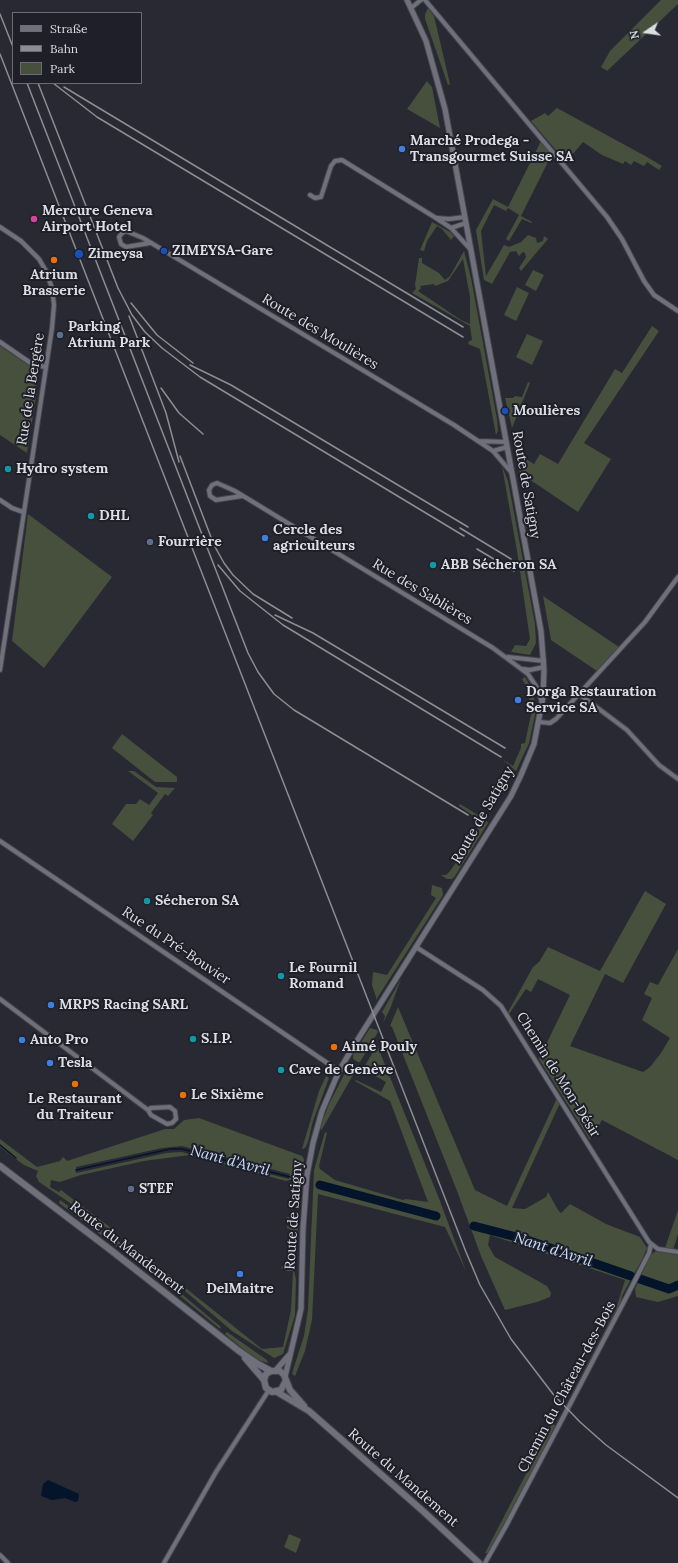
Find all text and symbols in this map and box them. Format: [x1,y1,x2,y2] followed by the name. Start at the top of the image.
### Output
[12,12,142,84] legend
[626,12,666,52] north arrow
[50,21,87,36] text: Straße
[627,29,642,40] text: N
[50,41,78,56] text: Bahn
[50,61,75,76] text: Park
[410,133,574,166] place label: Marché Prodega - Transgourmet Suisse SA
[397,144,407,154] marker: Marché Prodega - Transgourmet Suisse SA
[42,203,153,236] place label: Mercure Geneva Airport Hotel
[29,214,39,224] marker: Mercure Geneva Airport Hotel
[172,243,273,259] place label: ZIMEYSA-Gare
[88,246,143,262] place label: Zimeysa
[159,246,169,256] marker: ZIMEYSA-Gare
[73,248,85,260] marker: Zimeysa
[49,255,59,265] marker: Atrium Brasserie
[22,267,86,300] place label: Atrium Brasserie
[259,291,381,373] street label: Route des Moulières
[68,319,150,352] place label: Parking Atrium Park
[55,330,65,340] marker: Parking Atrium Park
[14,331,48,447] street label: Rue de la Bergère
[513,403,580,419] place label: Moulières
[500,406,510,416] marker: Moulières
[508,430,544,540] street label: Route de Satigny
[16,461,108,477] place label: Hydro system
[3,464,13,474] marker: Hydro system
[99,508,129,524] place label: DHL
[86,511,96,521] marker: DHL
[273,522,355,554] place label: Cercle des agriculteurs
[260,533,270,543] marker: Cercle des agriculteurs
[158,534,222,550] place label: Fourrière
[145,537,155,547] marker: Fourrière
[369,556,475,628] street label: Rue des Sablières
[441,557,557,573] place label: ABB Sécheron SA
[428,560,438,570] marker: ABB Sécheron SA
[526,684,657,716] place label: Dorga Restauration Service SA
[513,695,523,705] marker: Dorga Restauration Service SA
[448,763,518,867] street label: Route de Satigny
[155,893,239,909] place label: Sécheron SA
[142,896,152,906] marker: Sécheron SA
[119,903,233,989] street label: Rue du Pré-Bouvier
[289,960,357,992] place label: Le Fournil Romand
[276,971,286,981] marker: Le Fournil Romand
[59,997,188,1013] place label: MRPS Racing SARL
[46,1000,56,1010] marker: MRPS Racing SARL
[513,1009,603,1141] street label: Chemin de Mon-Désir
[201,1031,232,1047] place label: S.I.P.
[30,1032,89,1048] place label: Auto Pro
[188,1034,198,1044] marker: S.I.P.
[17,1035,27,1045] marker: Auto Pro
[342,1039,417,1055] place label: Aimé Pouly
[329,1042,339,1052] marker: Aimé Pouly
[58,1055,92,1071] place label: Tesla
[45,1058,55,1068] marker: Tesla
[289,1062,393,1078] place label: Cave de Genève
[276,1065,286,1075] marker: Cave de Genève
[70,1079,80,1089] marker: Le Restaurant du Traiteur
[191,1087,264,1103] place label: Le Sixième
[178,1090,188,1100] marker: Le Sixième
[28,1091,122,1124] place label: Le Restaurant du Traiteur
[188,1142,272,1180] water label: Nant d'Avril
[282,1160,306,1270] street label: Route de Satigny
[139,1181,173,1197] place label: STEF
[126,1184,136,1194] marker: STEF
[66,1198,188,1298] street label: Route du Mandement
[511,1229,595,1271] water label: Nant d'Avril
[235,1269,245,1279] marker: DelMaitre
[206,1281,274,1297] place label: DelMaitre
[515,1298,619,1476] street label: Chemin du Château-des-Bois
[344,1425,462,1531] street label: Route du Mandement

